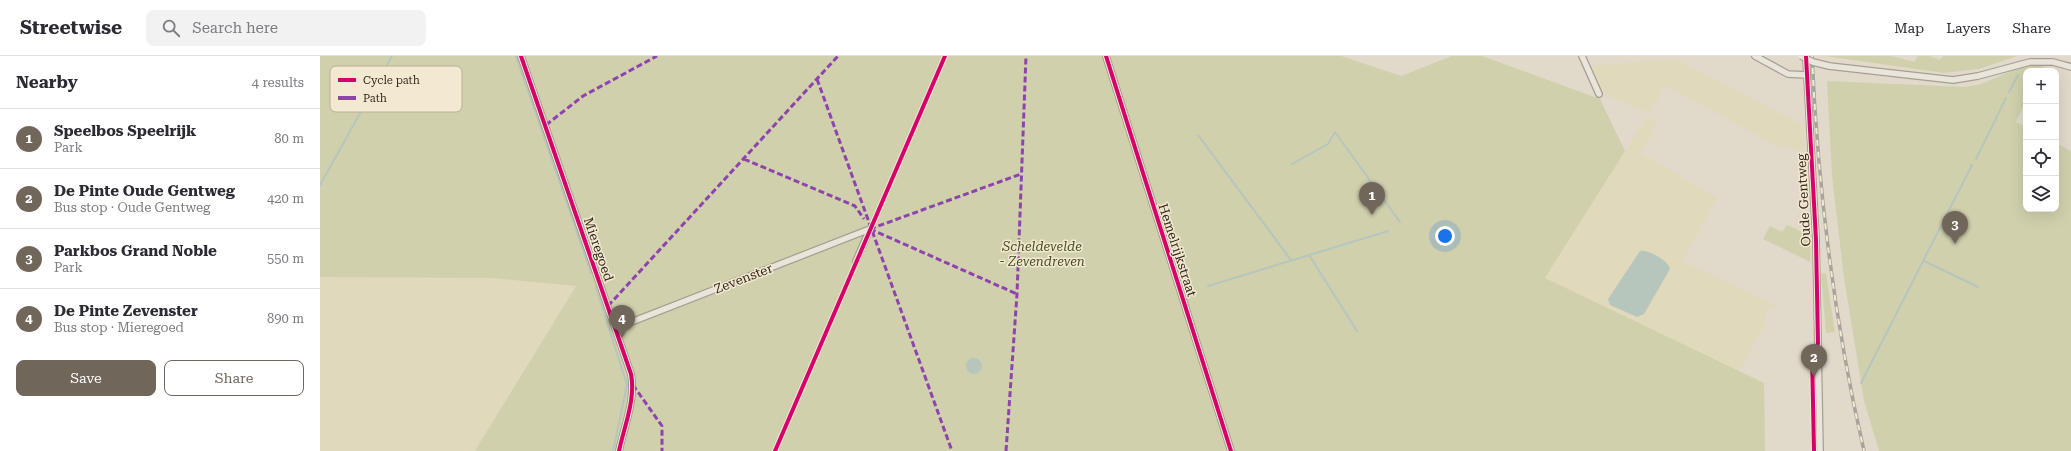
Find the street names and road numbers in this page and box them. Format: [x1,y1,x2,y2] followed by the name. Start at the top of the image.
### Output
[1794,153,1813,247] street label: Oude Gentweg
[1155,202,1200,299] street label: Hemelrijkstraat
[581,215,617,284] street label: Mieregoed
[712,260,775,296] street label: Zevenster

